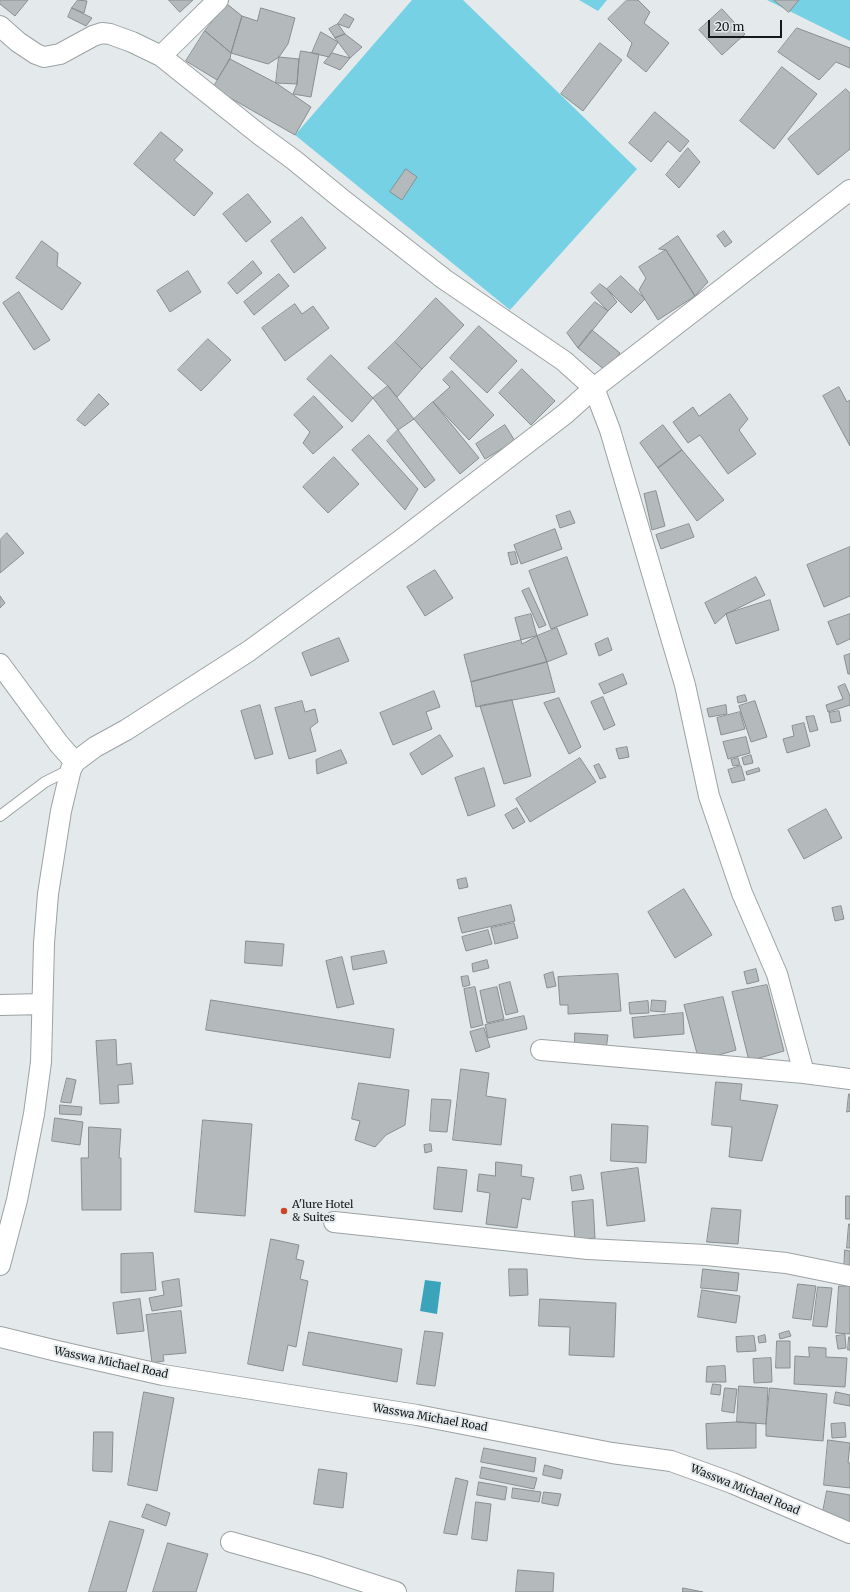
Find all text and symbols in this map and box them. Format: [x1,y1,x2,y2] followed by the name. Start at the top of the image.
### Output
[710,12,784,38] scale bar
[715,19,744,34] text: 20 m
[292,1198,353,1224] place label: A'lure Hotel & Suites
[279,1206,289,1216] marker: A'lure Hotel & Suites
[53,1344,169,1382] street label: Wasswa Michael Road
[372,1401,488,1435] street label: Wasswa Michael Road
[689,1462,801,1518] street label: Wasswa Michael Road

